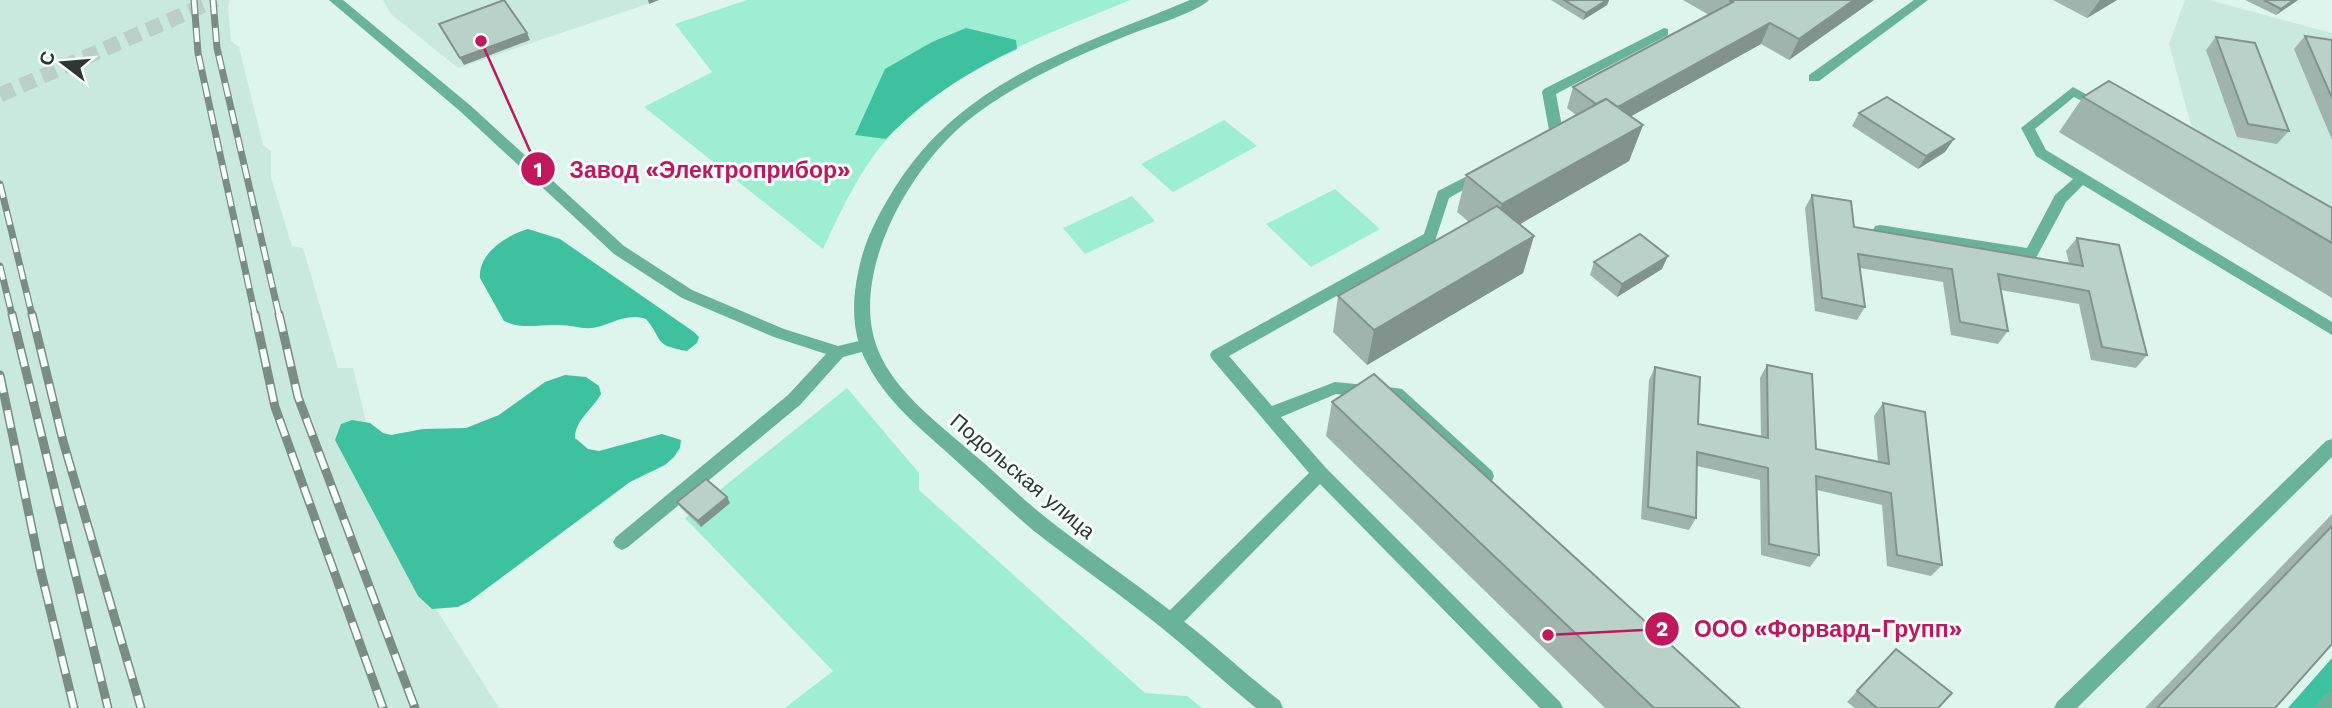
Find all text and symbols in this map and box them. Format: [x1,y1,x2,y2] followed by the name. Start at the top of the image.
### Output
[28,28,98,98] north arrow
[34,48,60,68] text: С
[521,147,865,191] callout: Завод «Электроприбор»
[533,157,543,182] text: 1
[569,157,851,184] text: Завод «Электроприбор»
[946,408,1101,544] street label: Подольская улица
[1645,607,1976,651] callout: ООО «Форвард-Групп»
[1656,616,1668,641] text: 2
[1694,616,1962,643] text: ООО «Форвард-Групп»

